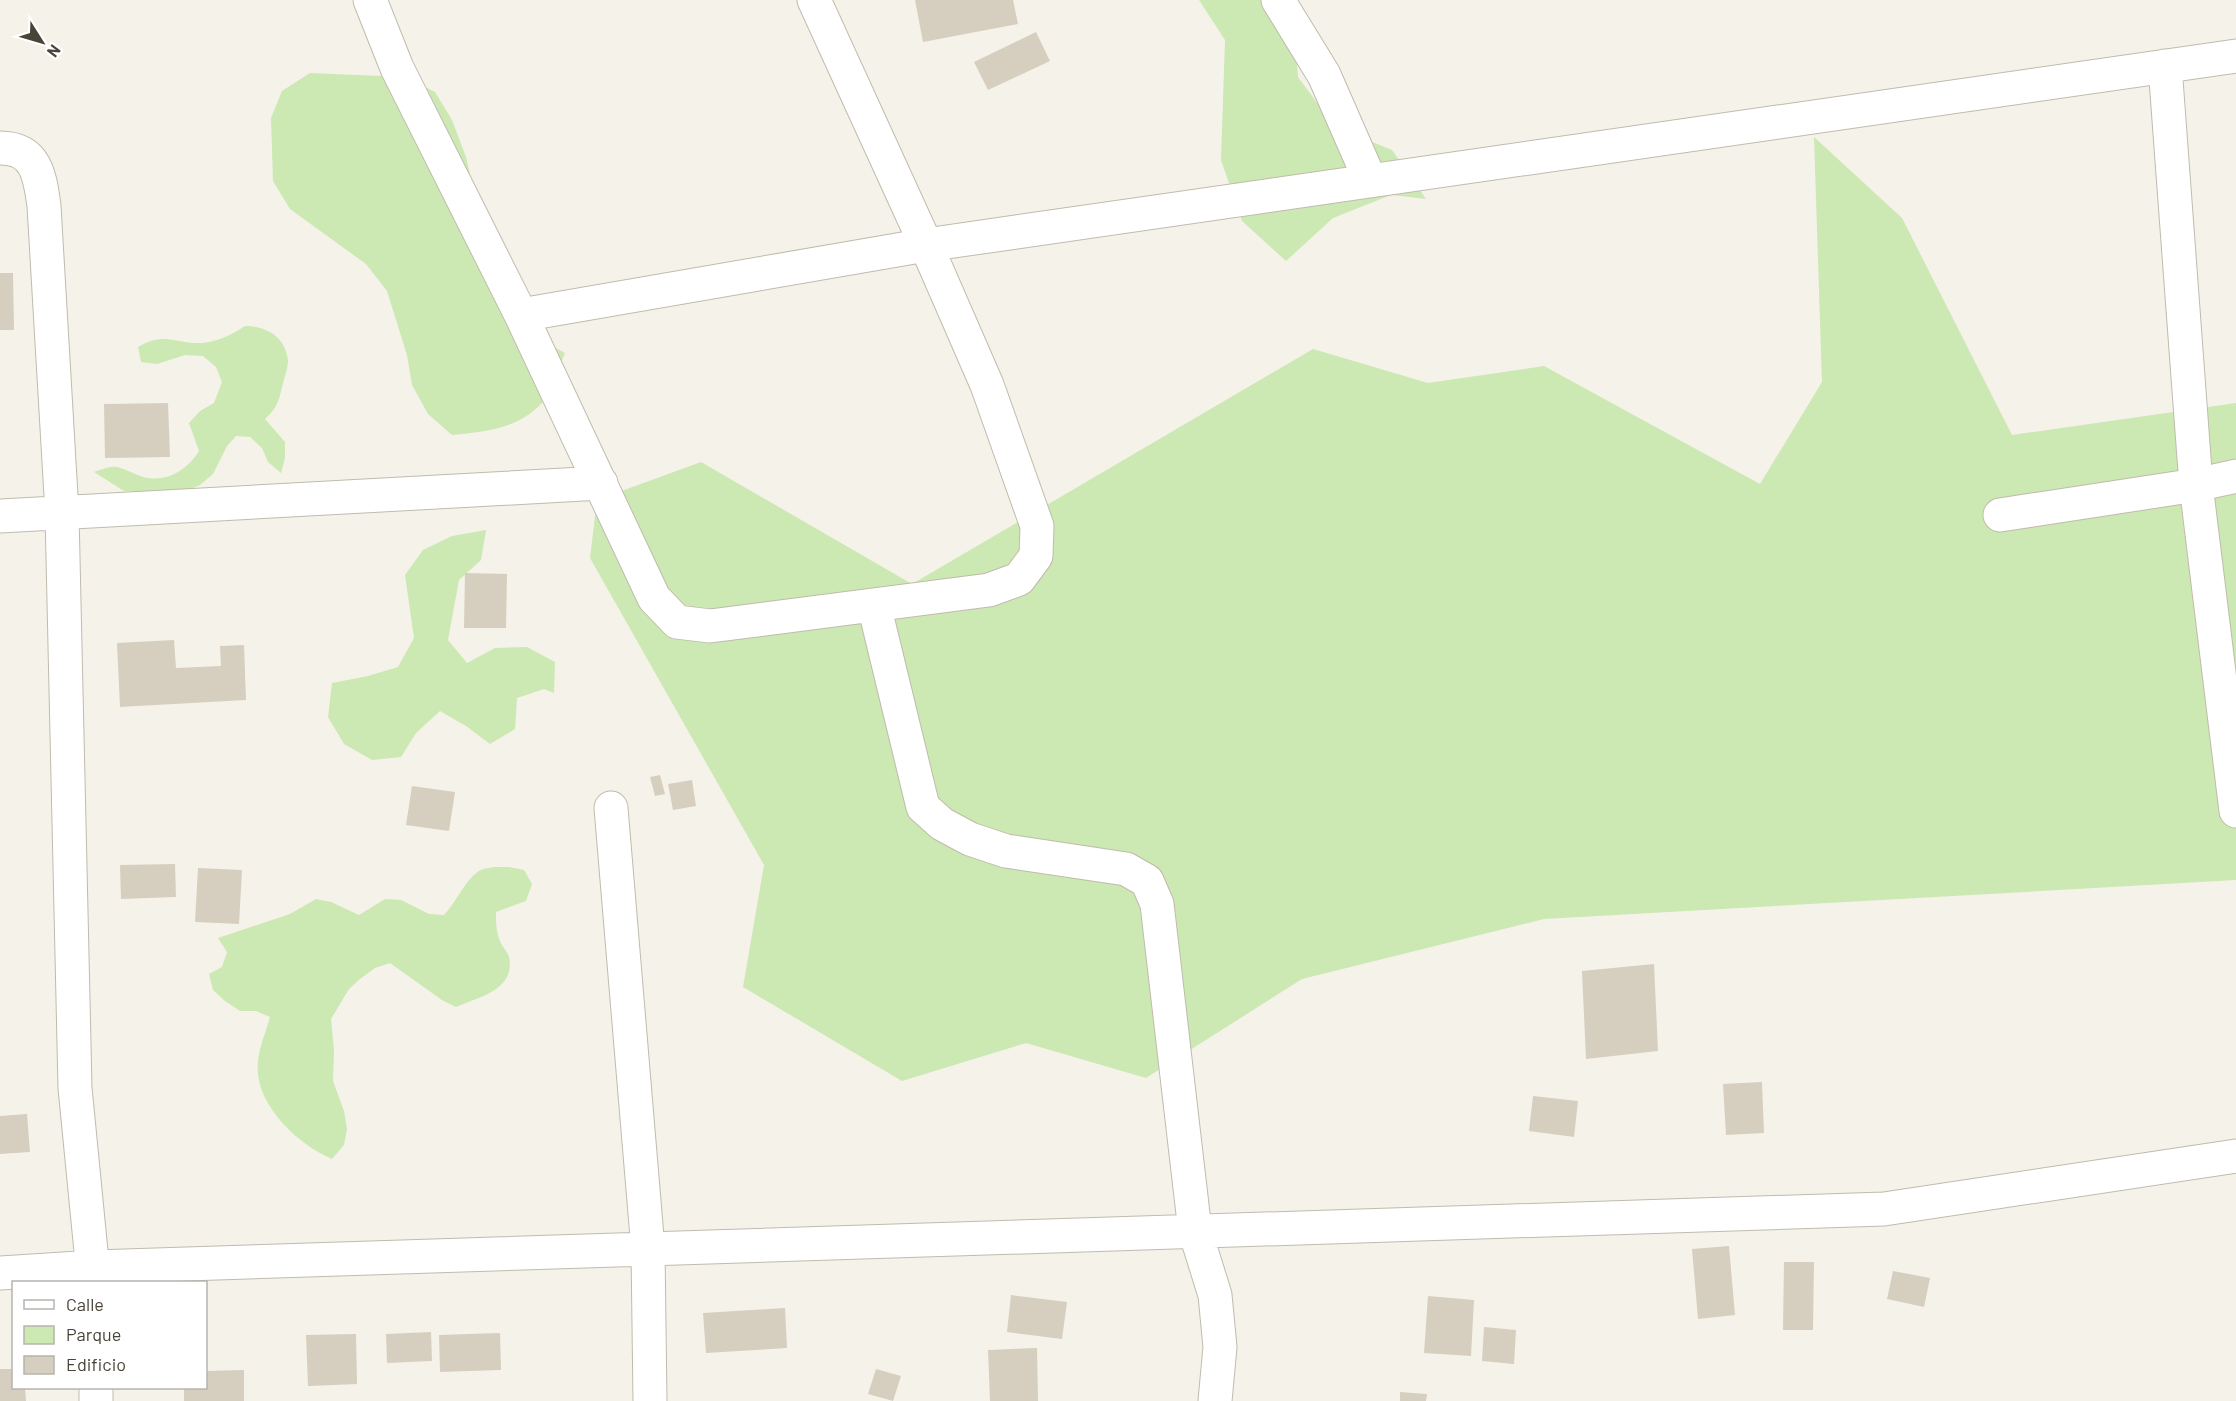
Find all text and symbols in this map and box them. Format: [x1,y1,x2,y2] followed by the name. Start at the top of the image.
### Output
[12,12,72,72] north arrow
[44,41,65,61] text: N
[12,1281,207,1389] legend
[66,1293,104,1315] text: Calle
[66,1323,121,1345] text: Parque
[66,1353,126,1375] text: Edificio

